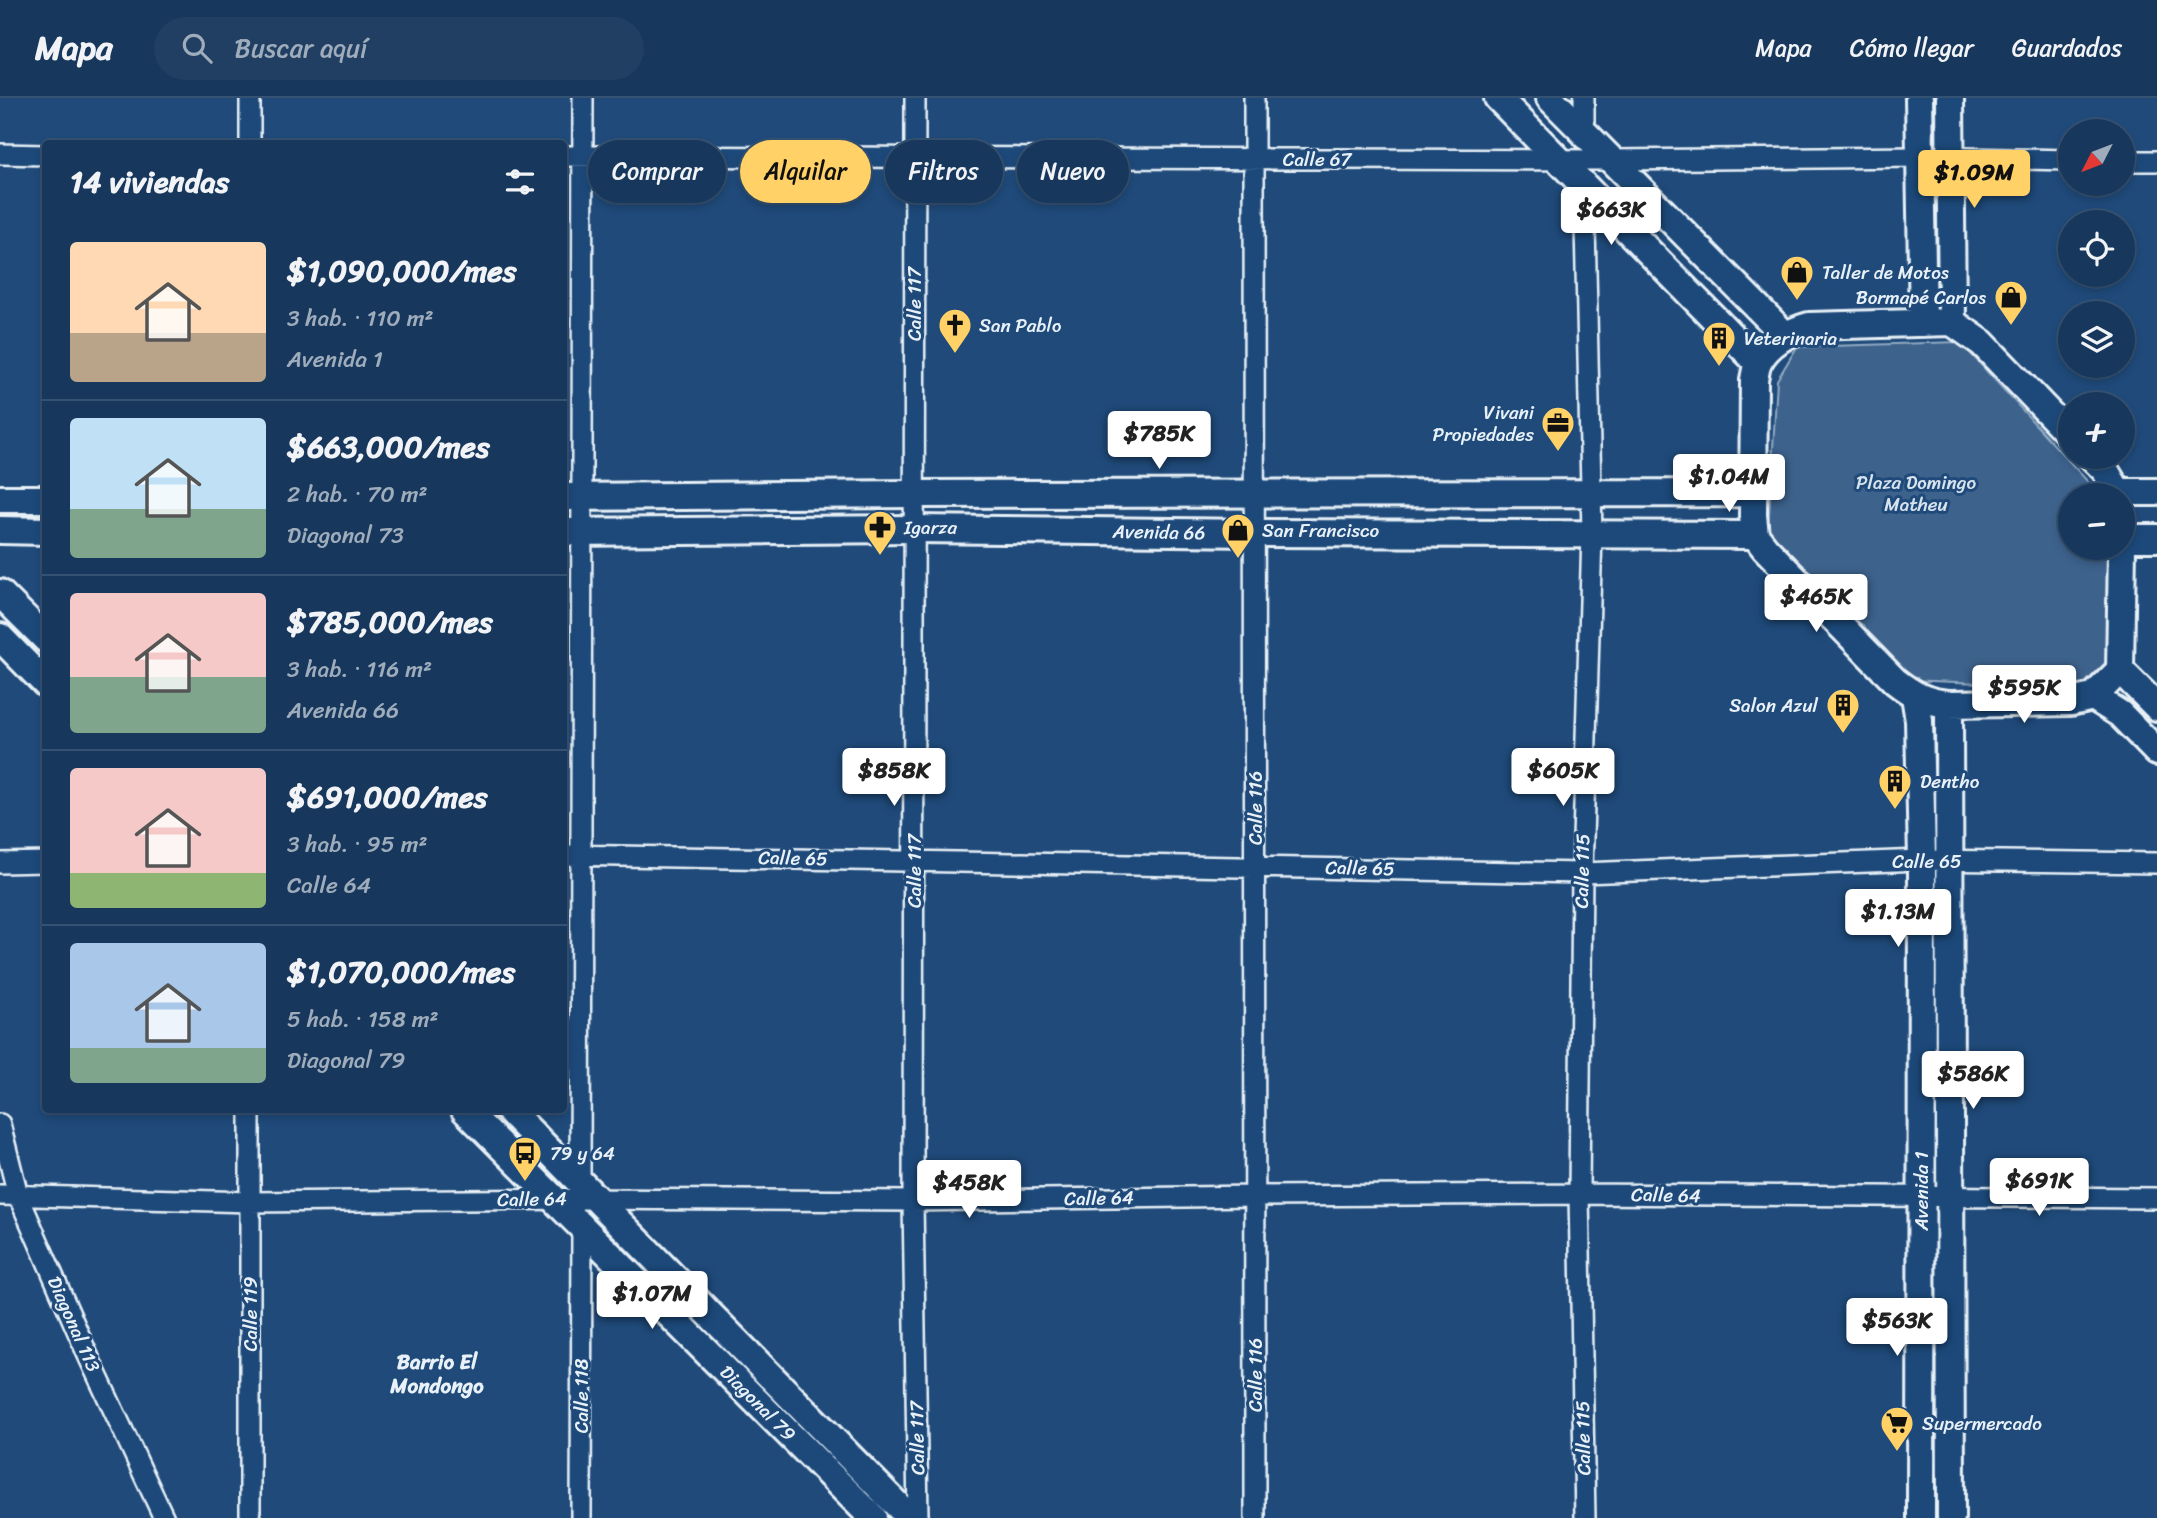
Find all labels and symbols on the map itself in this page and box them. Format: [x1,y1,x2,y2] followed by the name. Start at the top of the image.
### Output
[2058,119,2135,196] north arrow
[1283,143,1352,176] street label: Calle 67
[1917,150,2031,210] pin: $1.09M
[1562,188,1660,247] pin: $663K
[1778,253,1816,302] shop icon: Taller de Motos
[1822,256,1949,289] place label: Taller de Motos
[898,266,931,341] street label: Calle 117
[1992,278,2030,327] shop icon: Bormapé Carlos
[1856,281,1986,314] place label: Bormapé Carlos
[936,306,974,355] church icon: San Pablo
[979,309,1061,342] place label: San Pablo
[1700,319,1738,368] building icon: Veterinaria
[1744,322,1838,355] place label: Veterinaria
[1433,396,1535,451] place label: Vivani Propiedades
[1539,404,1577,453] office icon: Vivani Propiedades
[1110,412,1208,471] pin: $785K
[1672,454,1786,514] pin: $1.04M
[1856,466,1976,521] park label: Plaza Domingo Matheu
[861,508,899,557] pharmacy icon: Igarza
[903,511,957,544] place label: Igarza
[1219,511,1257,560] shop icon: San Francisco
[1262,514,1380,547] place label: San Francisco
[1111,515,1206,549] street label: Avenida 66
[1767,574,1865,634] pin: $465K
[1975,666,2073,725] pin: $595K
[1824,686,1862,735] building icon: Salon Azul
[1729,689,1819,722] place label: Salon Azul
[845,748,943,808] pin: $858K
[1514,748,1612,808] pin: $605K
[1876,762,1914,811] building icon: Dentho
[1920,765,1980,798] place label: Dentho
[1239,771,1272,845] street label: Calle 116
[898,833,931,908] street label: Calle 117
[1565,833,1599,909] street label: Calle 115
[758,841,828,875] street label: Calle 65
[1892,845,1962,878] street label: Calle 65
[1325,851,1395,885] street label: Calle 65
[1841,890,1955,949] pin: $1.13M
[1924,1052,2022,1111] pin: $586K
[506,1134,544,1183] bus stop icon: 79 y 64
[550,1137,615,1170] place label: 79 y 64
[1905,1151,1938,1232] street label: Avenida 1
[1990,1158,2088,1218] pin: $691K
[920,1160,1018,1220] pin: $458K
[1631,1178,1701,1212] street label: Calle 64
[1064,1181,1134,1215] street label: Calle 64
[497,1182,567,1216] street label: Calle 64
[38,1271,110,1378] street label: Diagonal 113
[595,1272,709,1331] pin: $1.07M
[234,1277,267,1351] street label: Calle 119
[1848,1298,1946,1358] pin: $563K
[1239,1338,1272,1412] street label: Calle 116
[389,1343,484,1405] district label: Barrio El Mondongo
[712,1357,804,1449] street label: Diagonal 79
[565,1358,598,1433] street label: Calle 118
[900,1400,934,1475] street label: Calle 117
[1566,1400,1600,1476] street label: Calle 115
[1878,1404,1916,1453] supermarket icon: Supermercado
[1922,1407,2042,1440] place label: Supermercado

